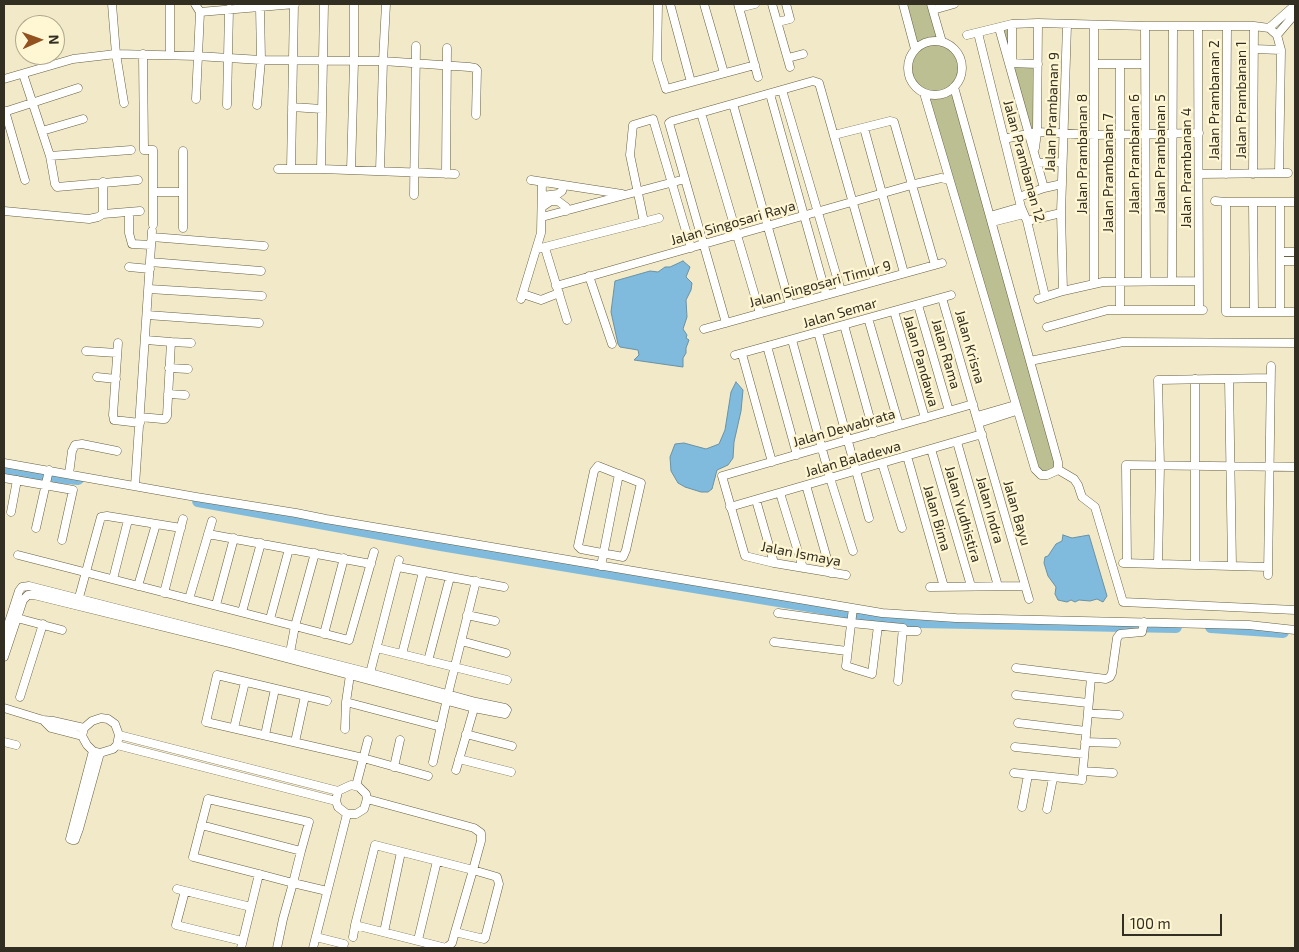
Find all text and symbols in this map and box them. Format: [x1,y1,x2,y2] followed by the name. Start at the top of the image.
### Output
[15,15,65,65] north arrow
[46,34,63,45] text: N
[1206,40,1222,160] street label: Jalan Prambanan 2
[1233,41,1249,159] street label: Jalan Prambanan 1
[1042,52,1062,172] street label: Jalan Prambanan 9
[1074,94,1090,214] street label: Jalan Prambanan 8
[1126,94,1142,214] street label: Jalan Prambanan 6
[1152,94,1168,214] street label: Jalan Prambanan 5
[1000,98,1048,224] street label: Jalan Prambanan 12
[1178,108,1194,228] street label: Jalan Prambanan 4
[1100,113,1116,233] street label: Jalan Prambanan 7
[669,197,797,249] street label: Jalan Singosari Raya
[747,257,893,311] street label: Jalan Singosari Timur 9
[801,294,879,332] street label: Jalan Semar
[951,308,989,386] street label: Jalan Krisna
[900,313,942,409] street label: Jalan Pandawa
[928,317,964,391] street label: Jalan Rama
[791,405,897,451] street label: Jalan Dewabrata
[803,437,903,481] street label: Jalan Baladewa
[941,464,985,564] street label: Jalan Yudhistira
[972,475,1008,545] street label: Jalan Indra
[1000,478,1034,548] street label: Jalan Bayu
[920,483,954,553] street label: Jalan Bima
[759,538,843,570] street label: Jalan Ismaya
[1124,904,1224,936] scale bar
[1130,914,1171,932] text: 100 m

